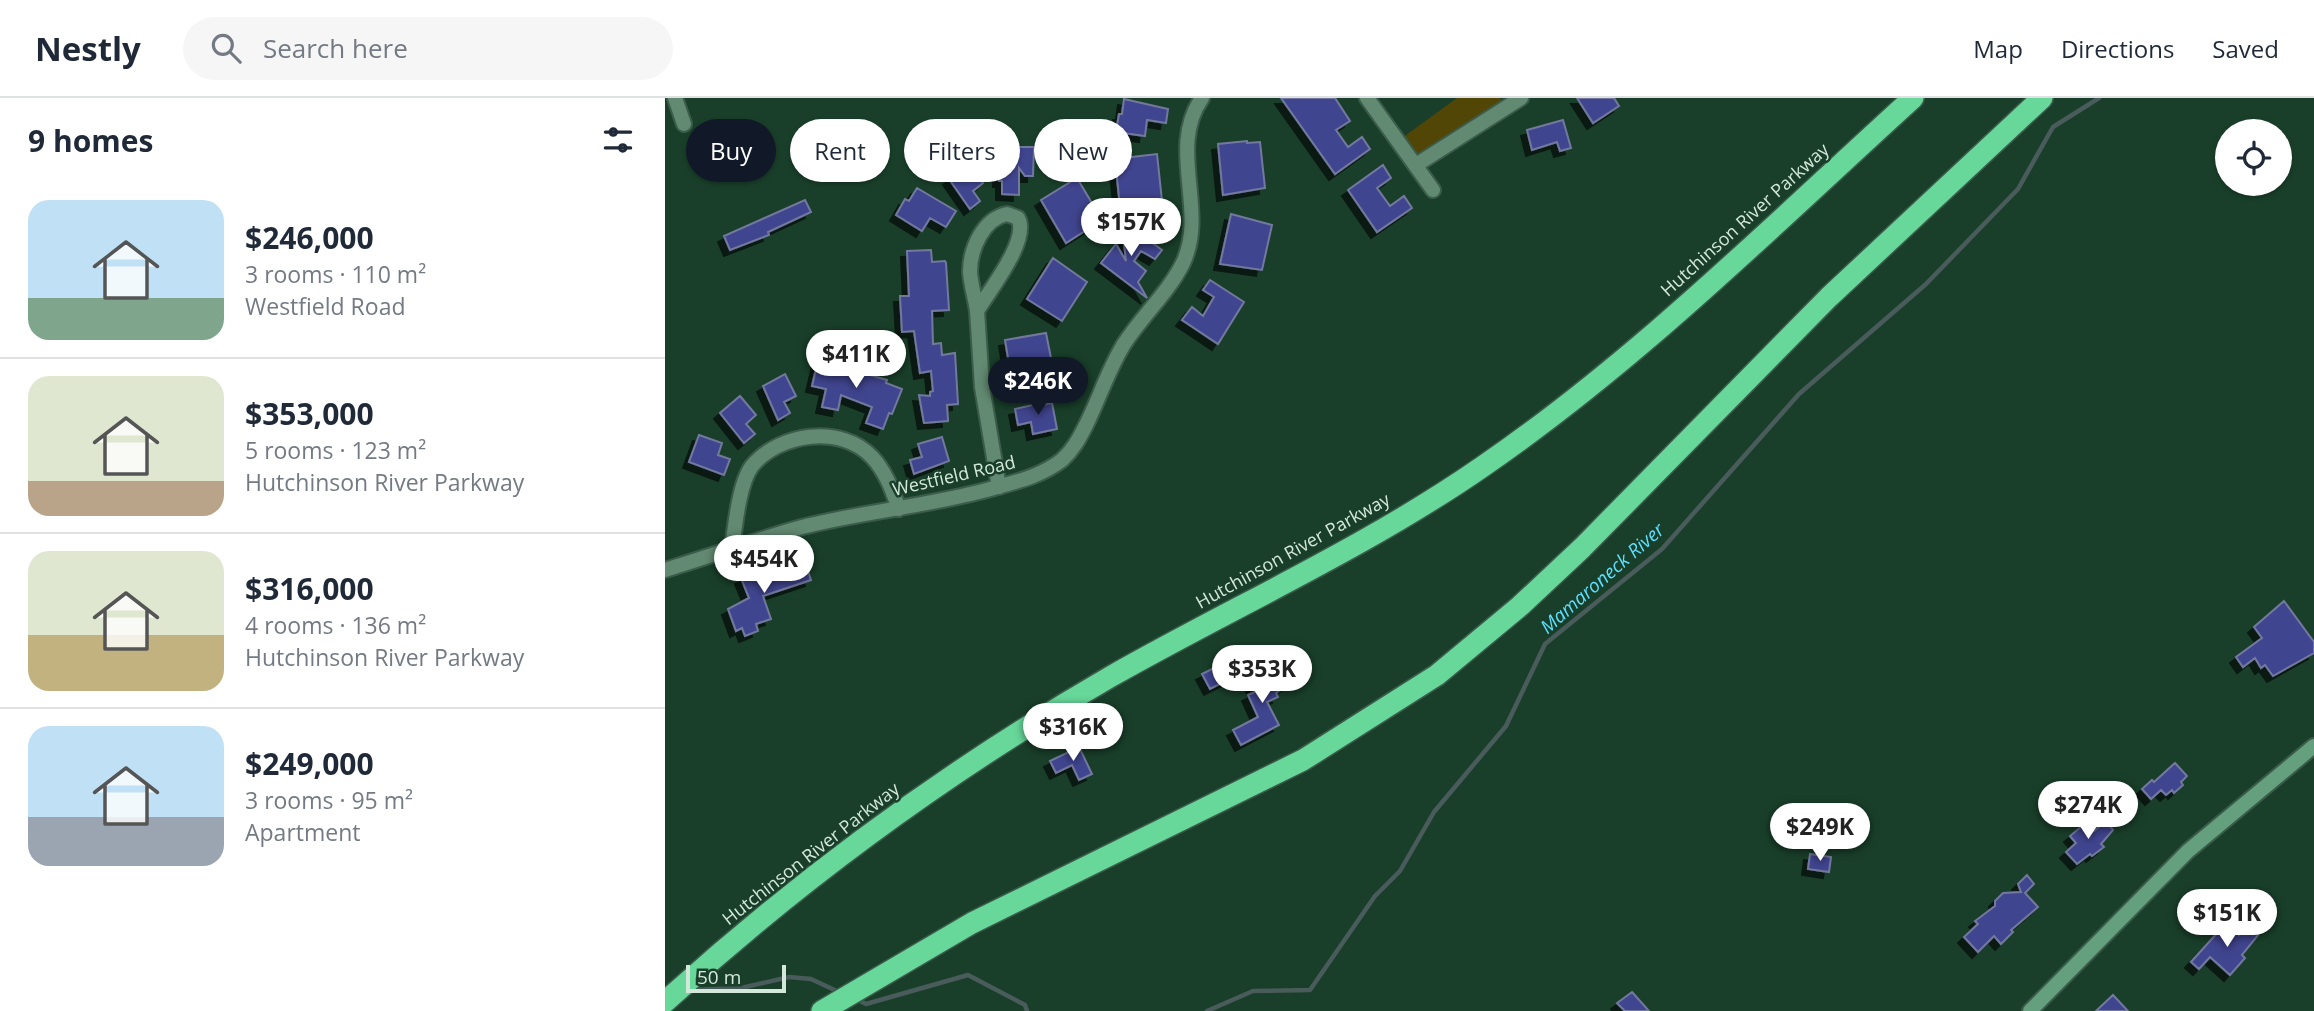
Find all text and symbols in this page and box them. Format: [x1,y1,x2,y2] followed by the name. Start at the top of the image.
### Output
[183,17,673,80] search box
[35,26,141,71] text: Nestly
[207,29,245,67] icon: search
[263,30,408,66] text: Search here
[1973,32,2023,65] text: Map
[2061,32,2174,65] text: Directions
[2212,32,2279,65] text: Saved
[686,119,776,182] chip: Buy
[790,119,890,182] chip: Rent
[904,119,1020,182] chip: Filters
[1034,119,1132,182] chip: New
[2215,119,2292,196] map controls
[2215,119,2292,196] button: locate
[28,120,153,161] text: 9 homes
[599,121,637,159] icon: filters
[1655,137,1834,301] street label: Hutchinson River Parkway
[1082,198,1180,258] pin: $157K
[1097,205,1165,237] text: $157K
[245,217,374,258] text: $246,000
[84,228,168,312] icon: home
[245,258,426,290] text: 3 rooms · 110 m²
[245,290,406,322] text: Westfield Road
[807,330,905,390] pin: $411K
[822,337,890,369] text: $411K
[989,358,1087,417] pin: $246K
[1004,364,1072,396] text: $246K
[245,393,374,434] text: $353,000
[84,404,168,488] icon: home
[245,434,426,466] text: 5 rooms · 123 m²
[890,449,1018,501] street label: Westfield Road
[245,466,524,498] text: Hutchinson River Parkway
[1191,486,1395,614] street label: Hutchinson River Parkway
[1534,516,1671,639] water label: Mamaroneck River
[715,536,813,595] pin: $454K
[730,542,798,574] text: $454K
[245,568,374,609] text: $316,000
[84,579,168,663] icon: home
[245,609,426,641] text: 4 rooms · 136 m²
[245,641,524,673] text: Hutchinson River Parkway
[1213,646,1311,705] pin: $353K
[1228,652,1296,684] text: $353K
[1024,704,1122,763] pin: $316K
[1039,710,1107,742] text: $316K
[245,743,374,784] text: $249,000
[84,754,168,838] icon: home
[717,776,905,930] street label: Hutchinson River Parkway
[2039,782,2137,841] pin: $274K
[245,784,413,816] text: 3 rooms · 95 m²
[2054,788,2122,820] text: $274K
[1771,804,1869,863] pin: $249K
[1786,810,1854,842] text: $249K
[245,816,361,848] text: Apartment
[2178,890,2276,949] pin: $151K
[2193,896,2261,928] text: $151K
[686,962,786,994] scale bar
[697,964,741,990] text: 50 m

